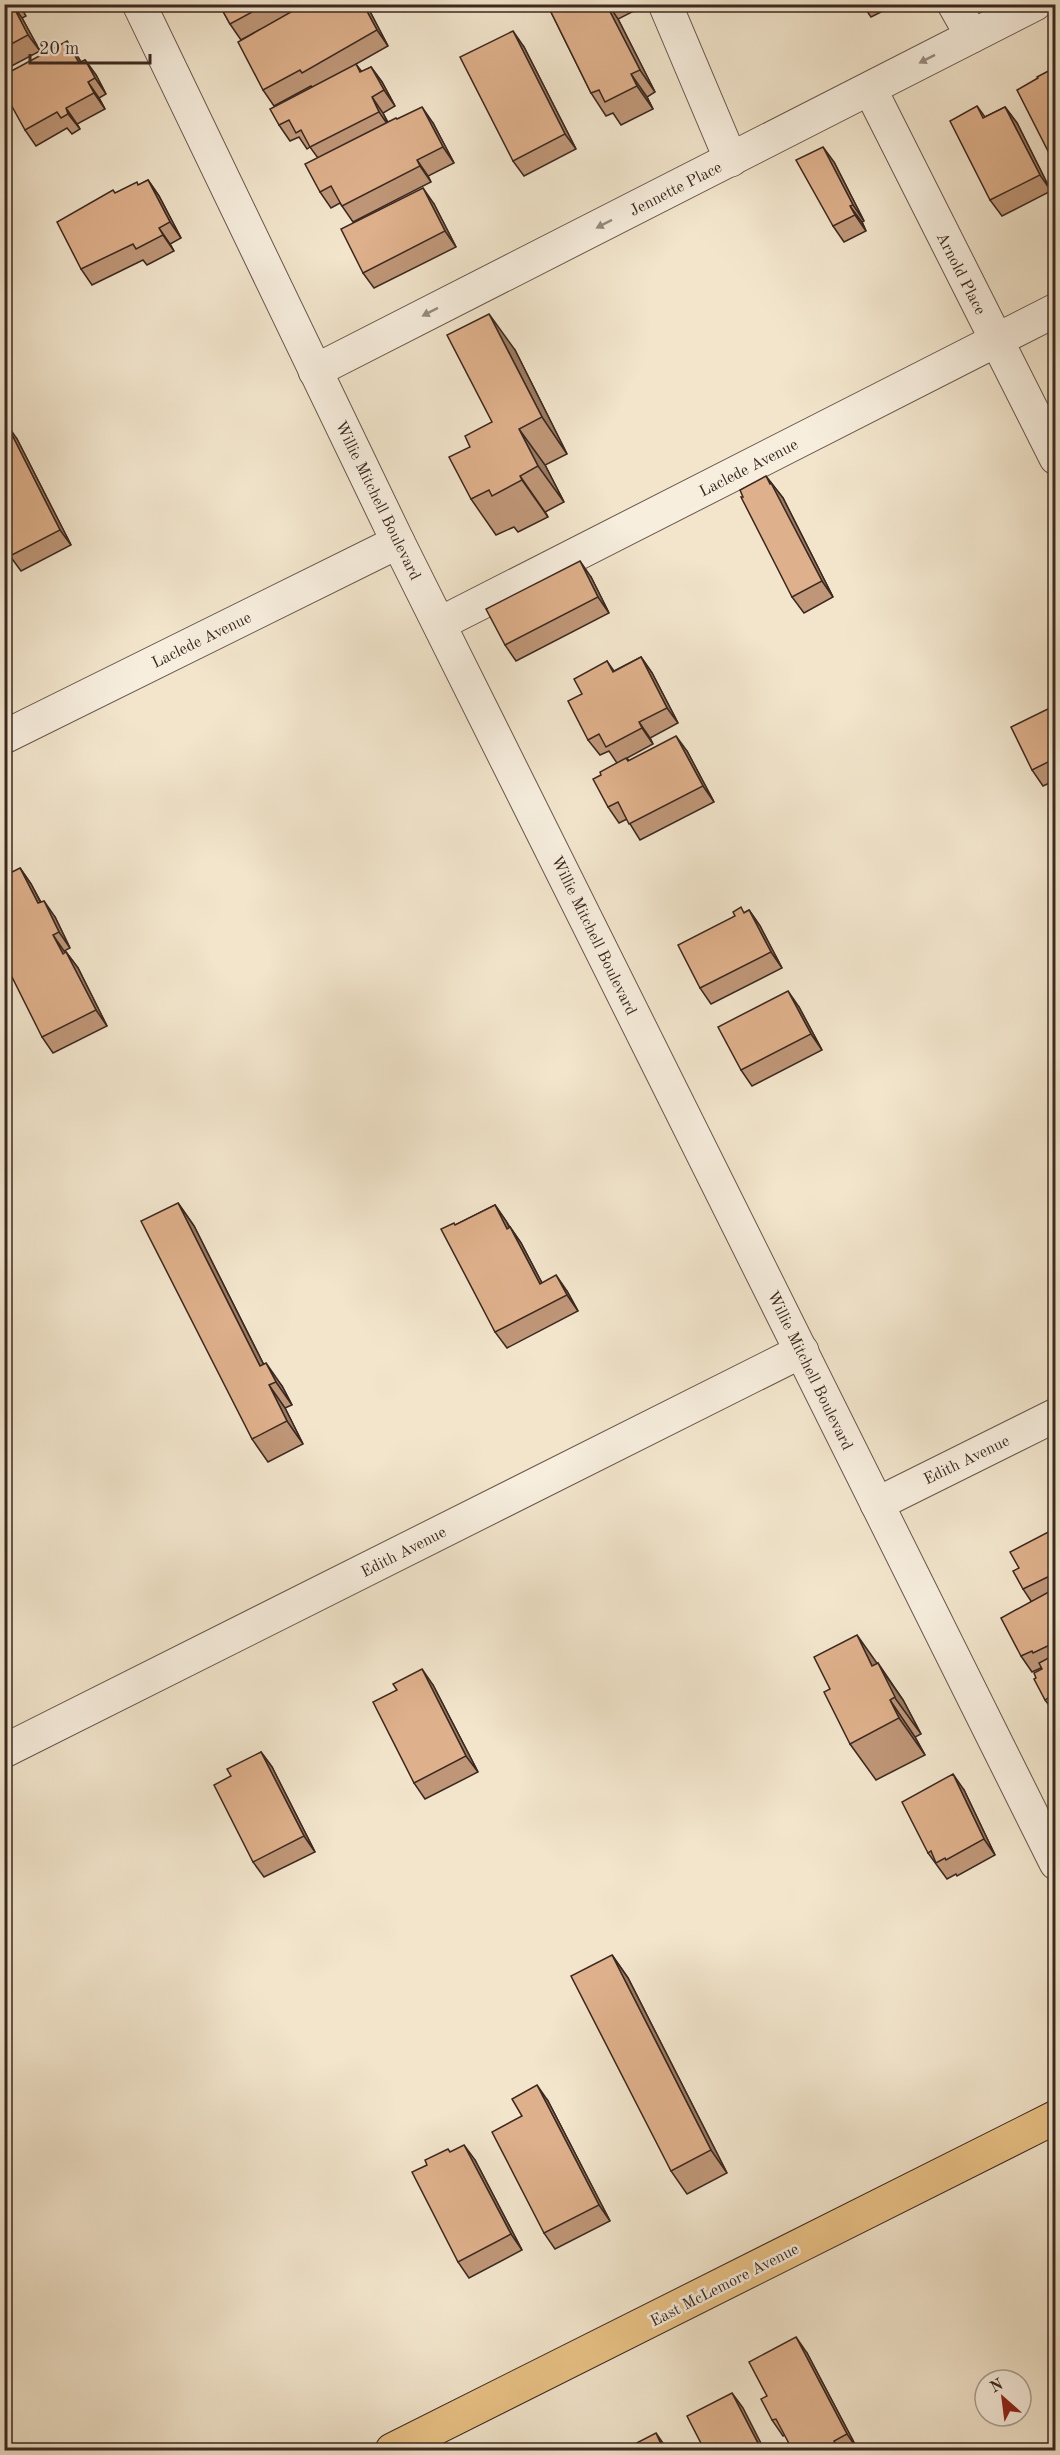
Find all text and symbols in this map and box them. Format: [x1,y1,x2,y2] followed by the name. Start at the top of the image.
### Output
[30,27,150,65] scale bar
[39,40,79,58] text: 20 m
[918,54,936,64] one-way arrow
[627,160,725,220] street label: Jennette Place
[595,219,612,229] one-way arrow
[933,230,988,318] street label: Arnold Place
[421,308,438,317] one-way arrow
[332,419,423,583] street label: Willie Mitchell Boulevard
[697,437,801,500] street label: Laclede Avenue
[150,610,254,672] street label: Laclede Avenue
[548,854,639,1018] street label: Willie Mitchell Boulevard
[764,1289,855,1453] street label: Willie Mitchell Boulevard
[921,1433,1012,1488] street label: Edith Avenue
[359,1524,449,1581] street label: Edith Avenue
[648,2241,802,2330] street label: East McLemore Avenue
[973,2368,1033,2428] north arrow
[988,2376,1007,2396] text: N

